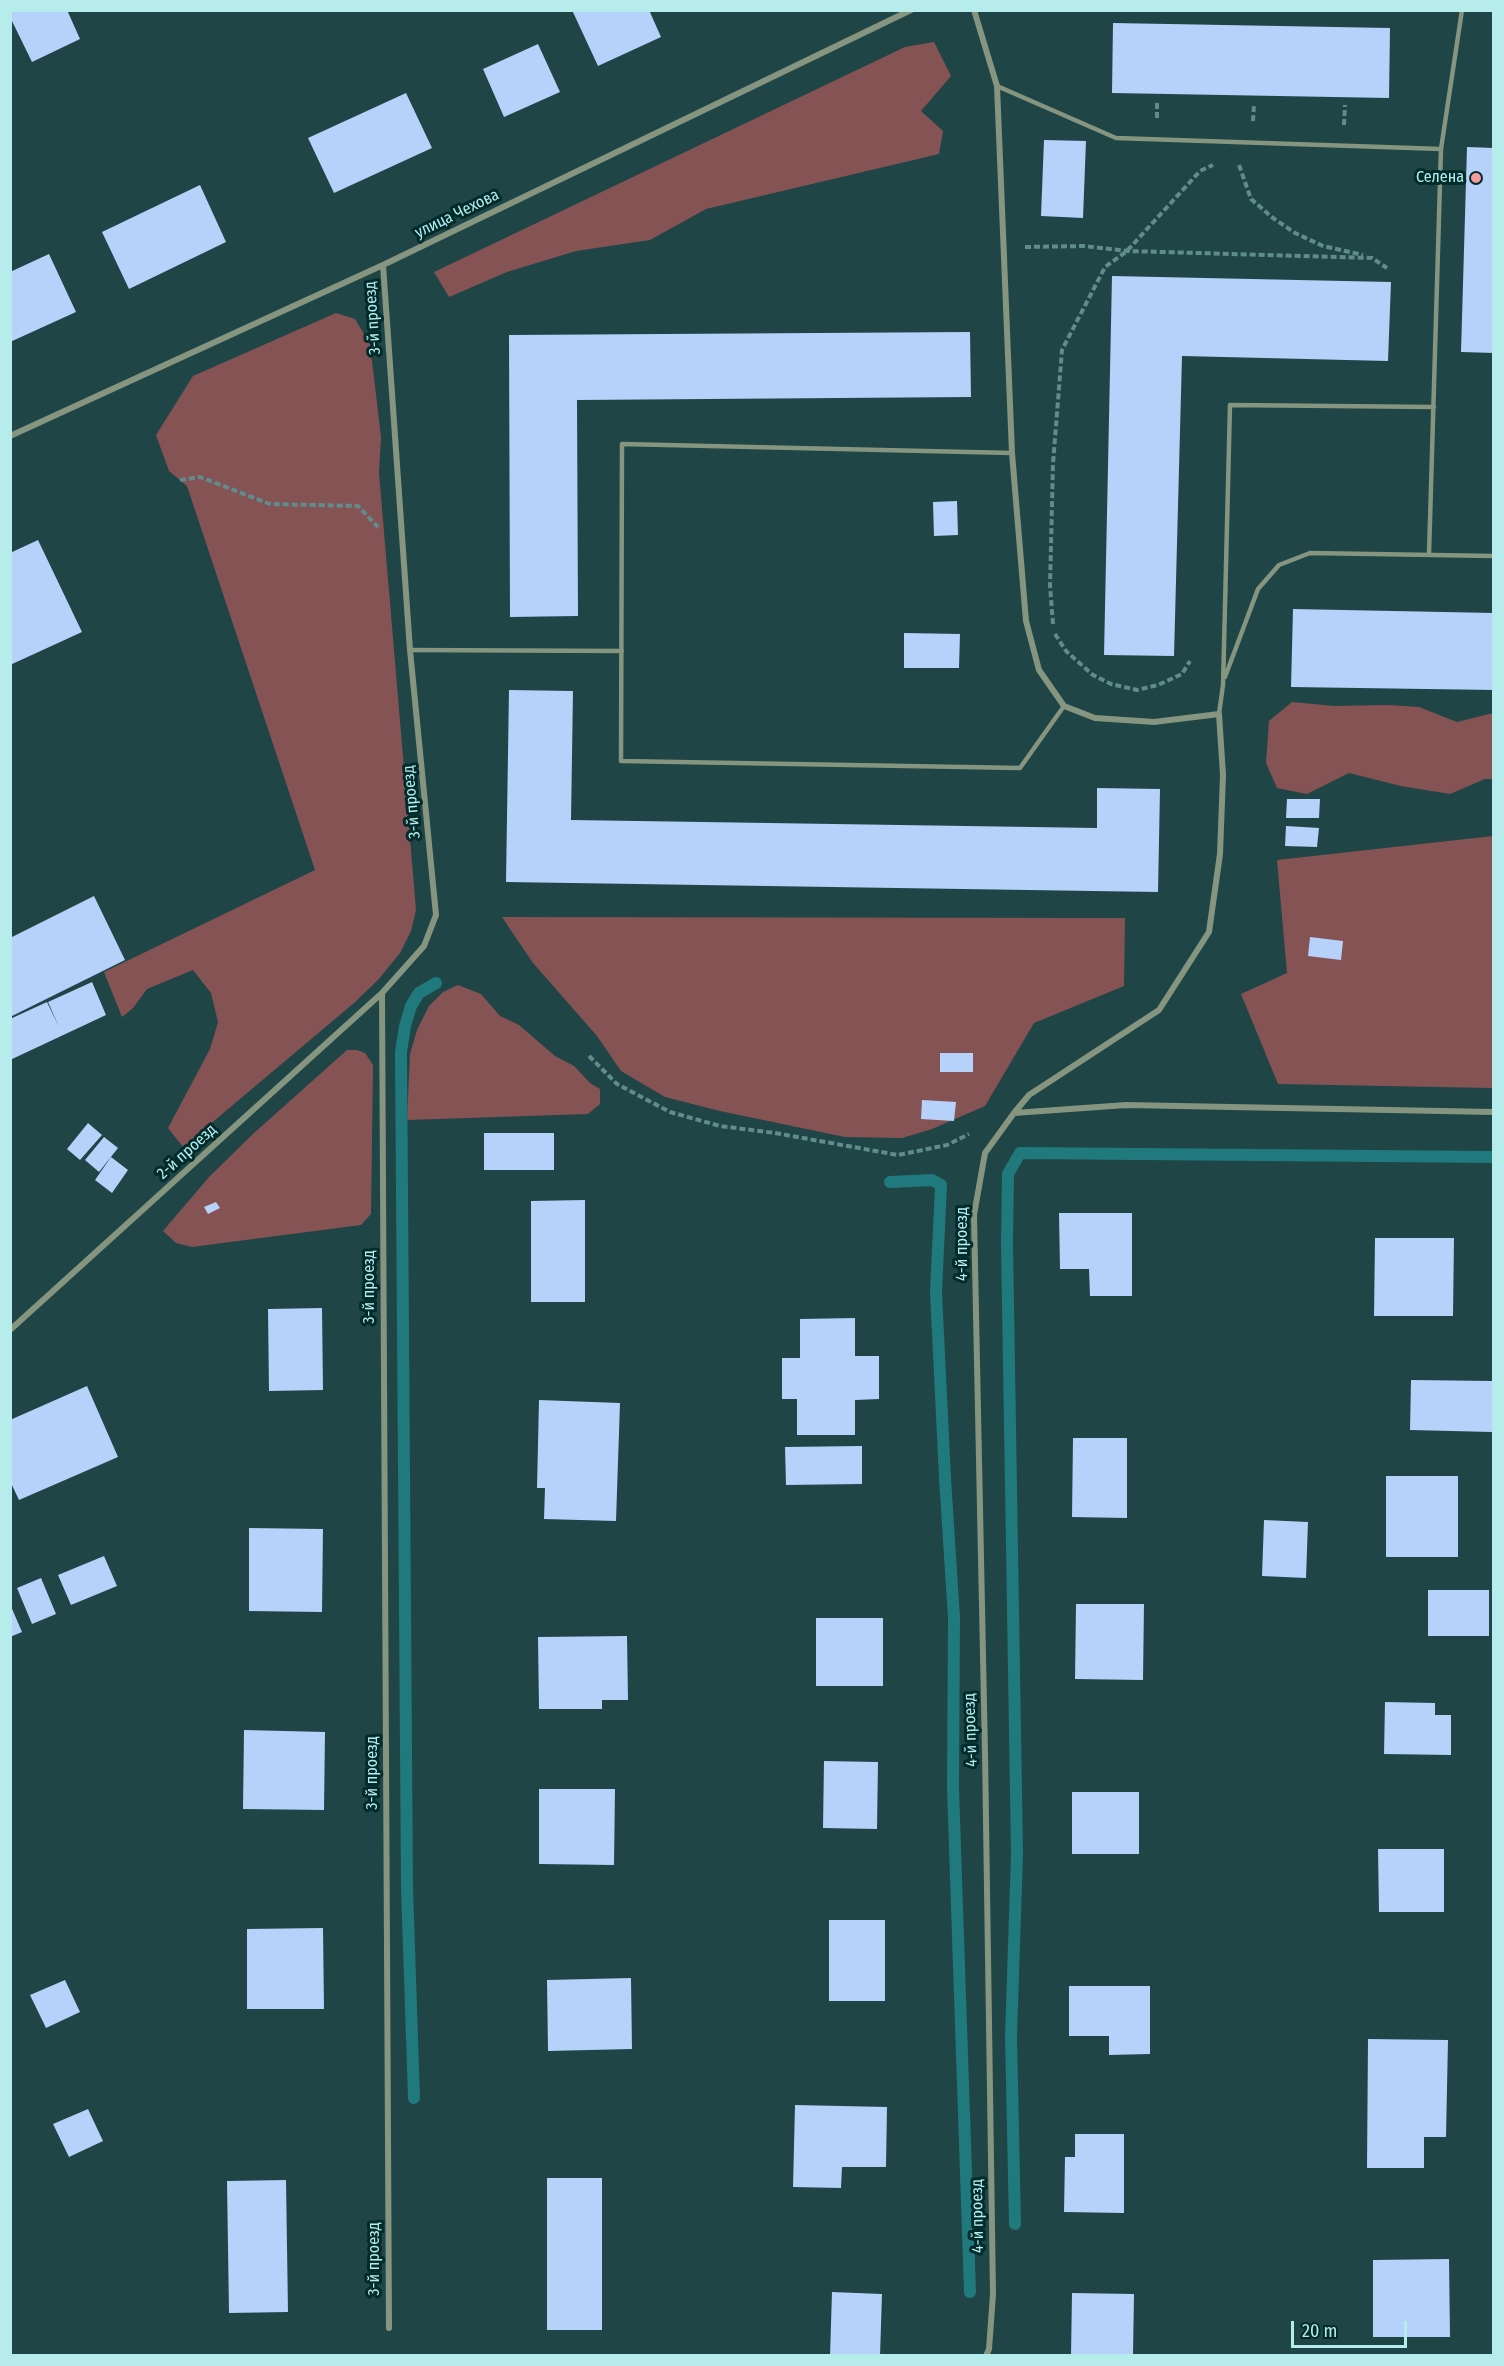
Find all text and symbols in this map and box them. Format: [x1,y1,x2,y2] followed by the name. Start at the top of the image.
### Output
[1416,168,1464,188] place label: Селена
[1469,171,1483,185] marker: Селена
[412,185,502,243] street label: улица Чехова
[361,281,385,355] street label: 3-й проезд
[399,765,425,839] street label: 3-й проезд
[153,1120,221,1184] street label: 2-й проезд
[953,1207,973,1281] street label: 4-й проезд
[360,1250,380,1324] street label: 3-й проезд
[960,1693,982,1767] street label: 4-й проезд
[363,1736,383,1810] street label: 3-й проезд
[968,2179,988,2253] street label: 4-й проезд
[365,2222,385,2296] street label: 3-й проезд
[1294,2309,1410,2347] scale bar
[1302,2320,1337,2342] text: 20 m

